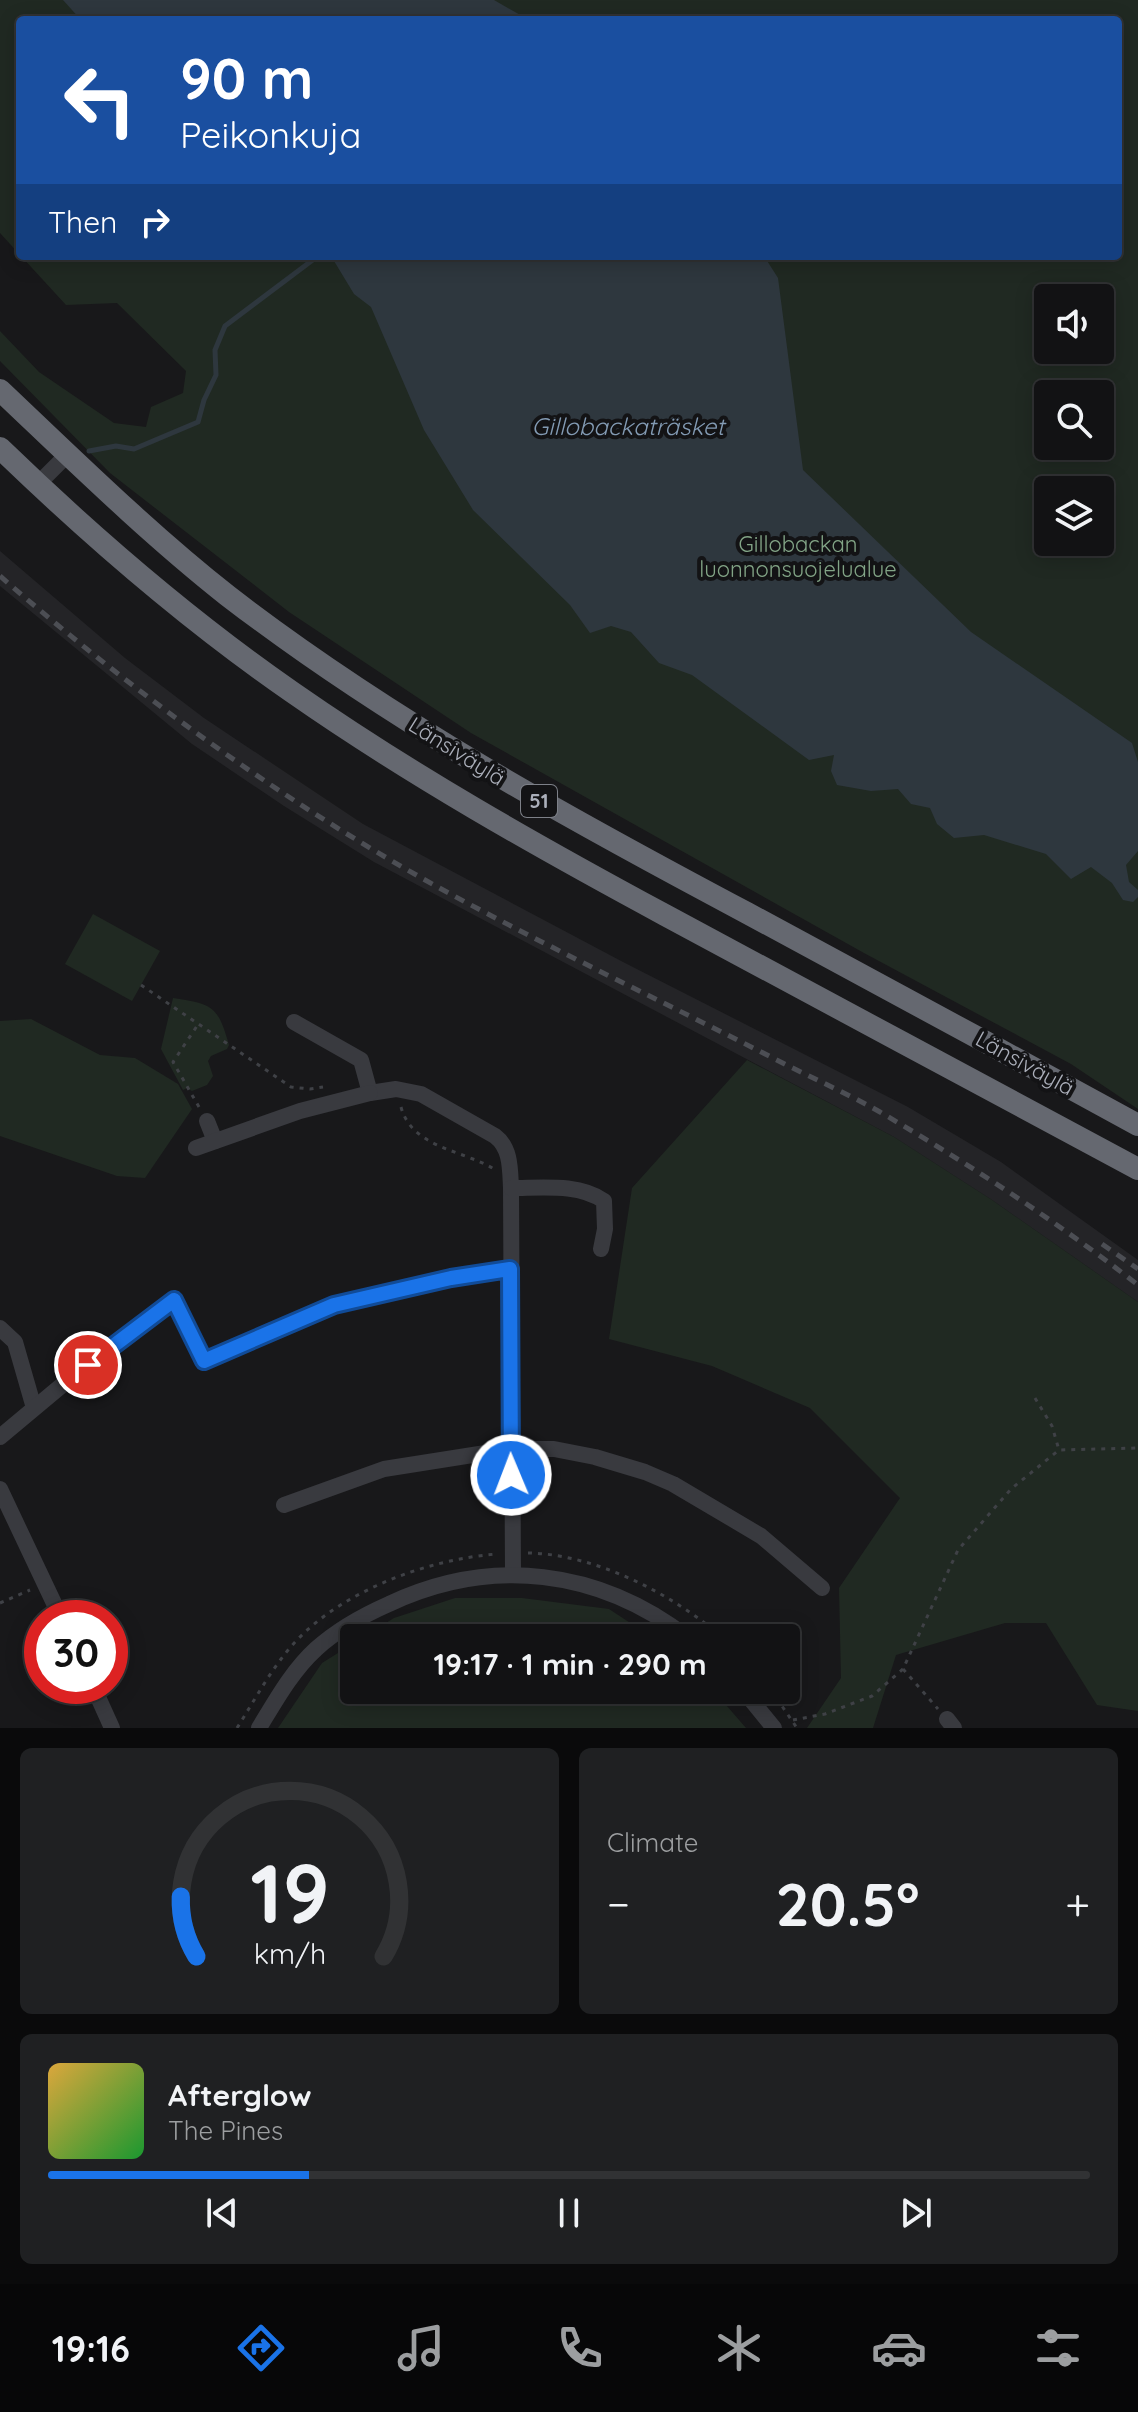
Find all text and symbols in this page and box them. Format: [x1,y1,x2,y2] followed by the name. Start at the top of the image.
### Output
[180,43,314,113] text: 90 m
[48,48,152,152] icon: left
[180,112,361,157] text: Peikonkuja
[133,200,177,244] icon: right
[48,203,117,241] text: Then
[1034,284,1114,556] map controls
[1034,284,1114,364] button: sound
[1034,380,1114,460] button: search
[532,411,727,441] water label: Gillobackaträsket
[1034,476,1114,556] button: layers
[699,530,897,583] park label: Gillobackan luonnonsuojelualue
[404,710,510,792] street label: Länsiväylä
[521,785,557,817] road number: 51
[971,1024,1079,1102] street label: Länsiväylä
[54,1331,122,1399] pin
[66,1343,110,1387] icon: arrive
[469,1433,553,1517] position arrow
[24,1600,128,1704] speed limit sign: 30
[433,1645,707,1683] text: 19:17 · 1 min · 290 m
[607,1826,698,1859] text: Climate
[250,1840,329,1944] text: 19
[776,1866,920,1941] text: 20.5°
[607,1876,630,1931] text: −
[1065,1876,1090,1931] text: +
[253,1935,326,1971] text: km/h
[168,2076,311,2114] text: Afterglow
[168,2114,283,2147] text: The Pines
[200,2191,244,2235] icon: previous
[547,2191,591,2235] icon: pause
[894,2191,938,2235] icon: next
[233,2320,289,2376] icon: directions
[393,2320,449,2376] icon: music
[552,2320,608,2376] icon: phone
[711,2320,767,2376] icon: climate
[871,2320,927,2376] icon: car
[1030,2320,1086,2376] icon: filters
[52,2326,130,2371] text: 19:16

